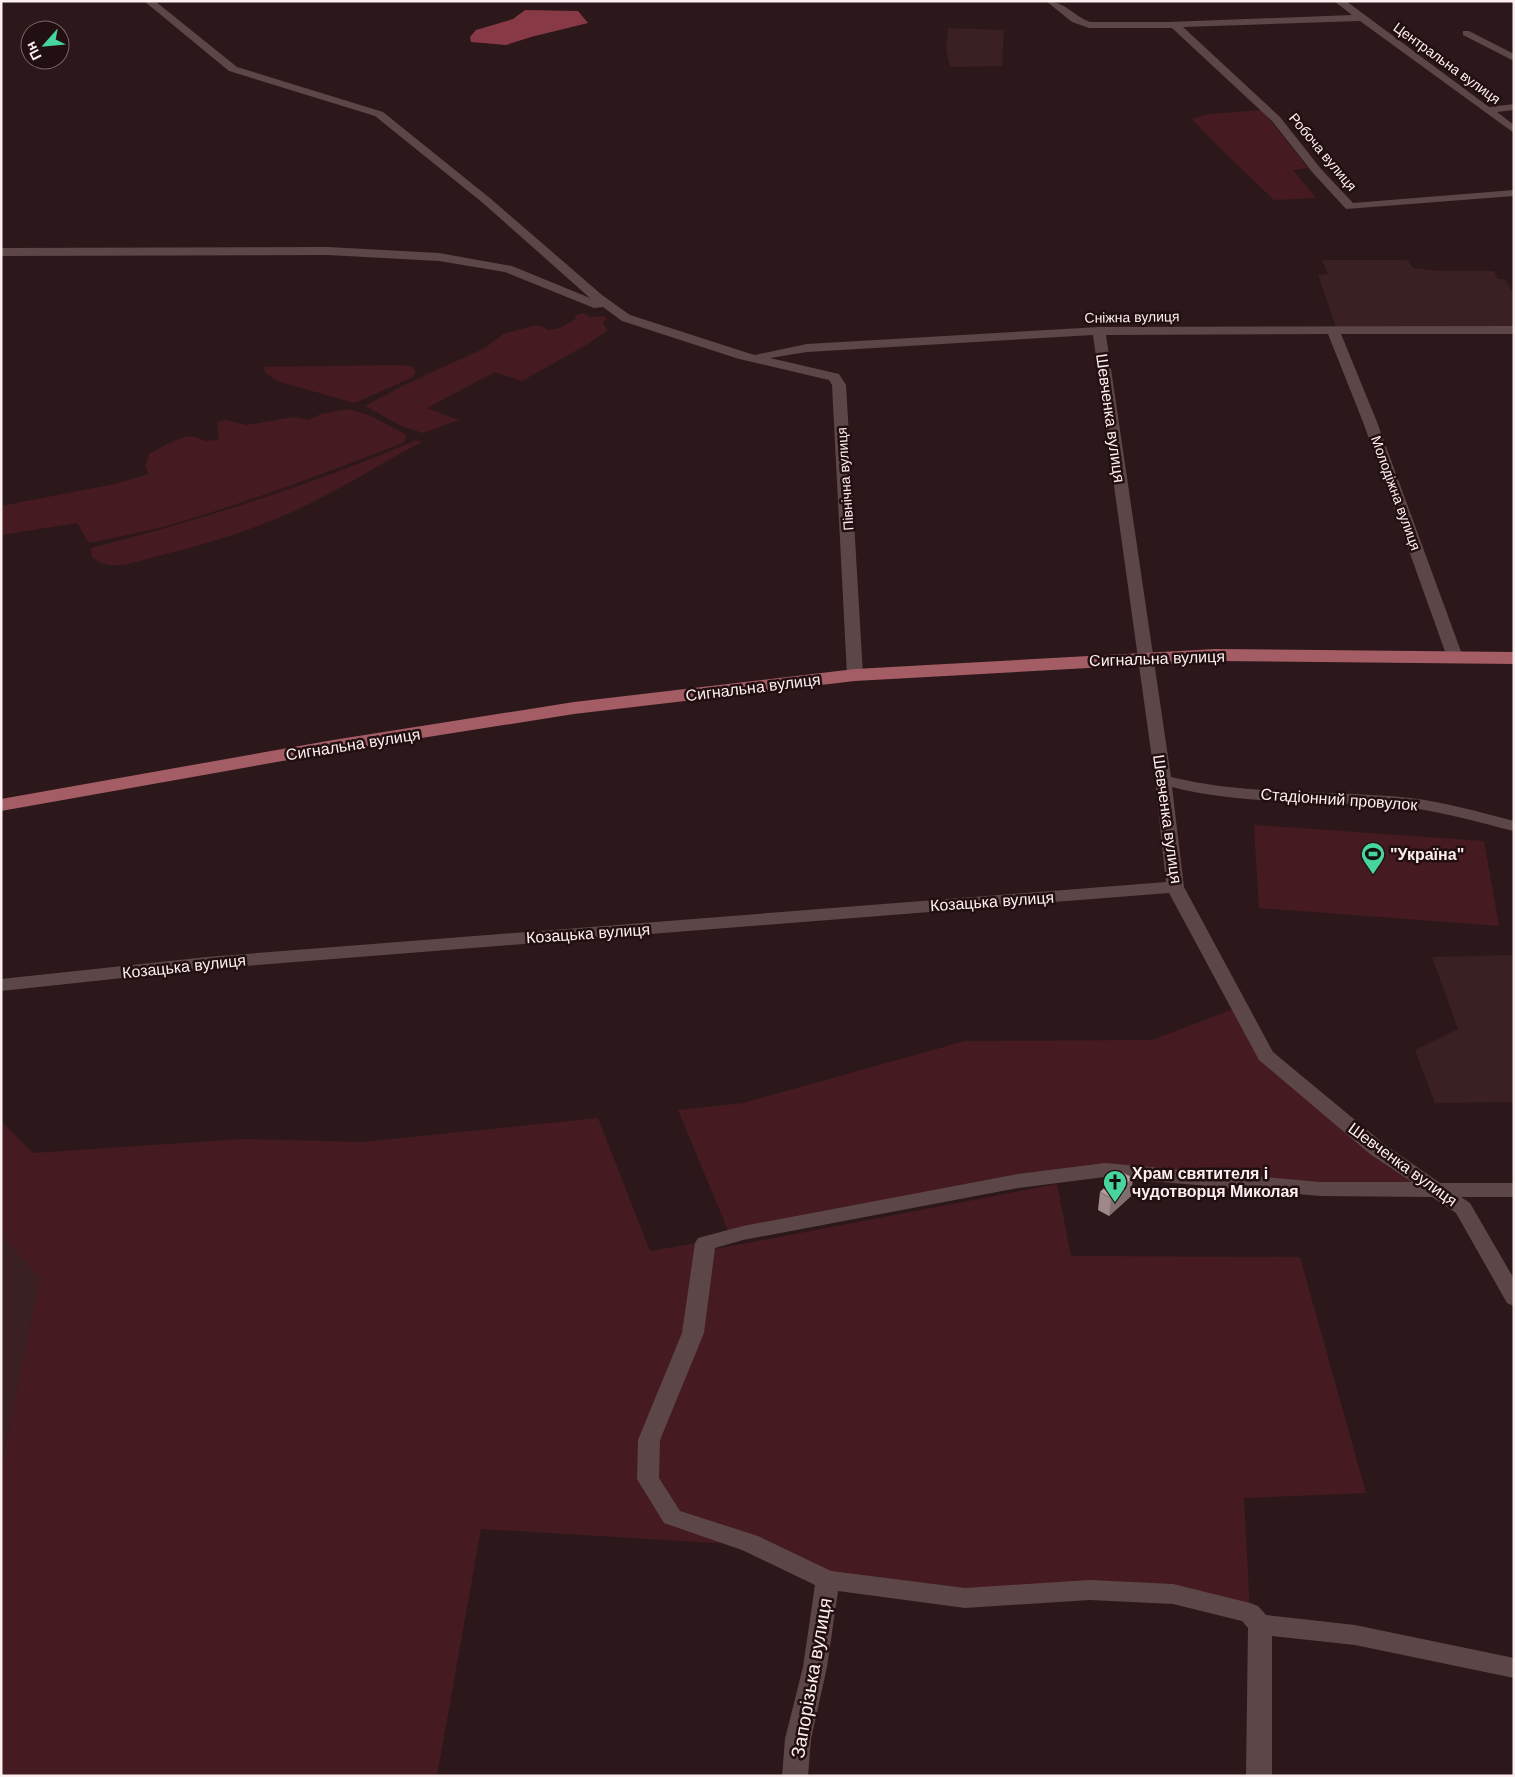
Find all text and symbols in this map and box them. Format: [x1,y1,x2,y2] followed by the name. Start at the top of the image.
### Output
[1390,19,1504,107] street label: Центральна вулиця
[20,20,70,70] north arrow
[22,39,45,63] text: Пн
[1286,110,1360,194] street label: Робоча вулиця
[1084,308,1180,326] street label: Сніжна вулиця
[1093,353,1128,484] street label: Шевченка вулиця
[833,427,857,531] street label: Північна вулиця
[1368,434,1424,552] street label: Молодіжна вулиця
[1089,648,1225,669] street label: Сигнальна вулиця
[685,671,821,704] street label: Сигнальна вулиця
[285,725,421,764] street label: Сигнальна вулиця
[1150,754,1185,885] street label: Шевченка вулиця
[1260,786,1419,814] street label: Стадіонний провулок
[1360,841,1386,875] sports icon: "Україна"
[1390,846,1464,863] place label: "Україна"
[929,889,1055,914] street label: Козацька вулиця
[525,921,651,946] street label: Козацька вулиця
[121,952,247,981] street label: Козацька вулиця
[1345,1119,1460,1209] street label: Шевченка вулиця
[1132,1165,1299,1200] place label: Храм святителя і чудотворця Миколая
[1102,1169,1128,1203] church icon: Храм святителя і чудотворця Миколая
[787,1596,836,1760] street label: Запорізька вулиця

